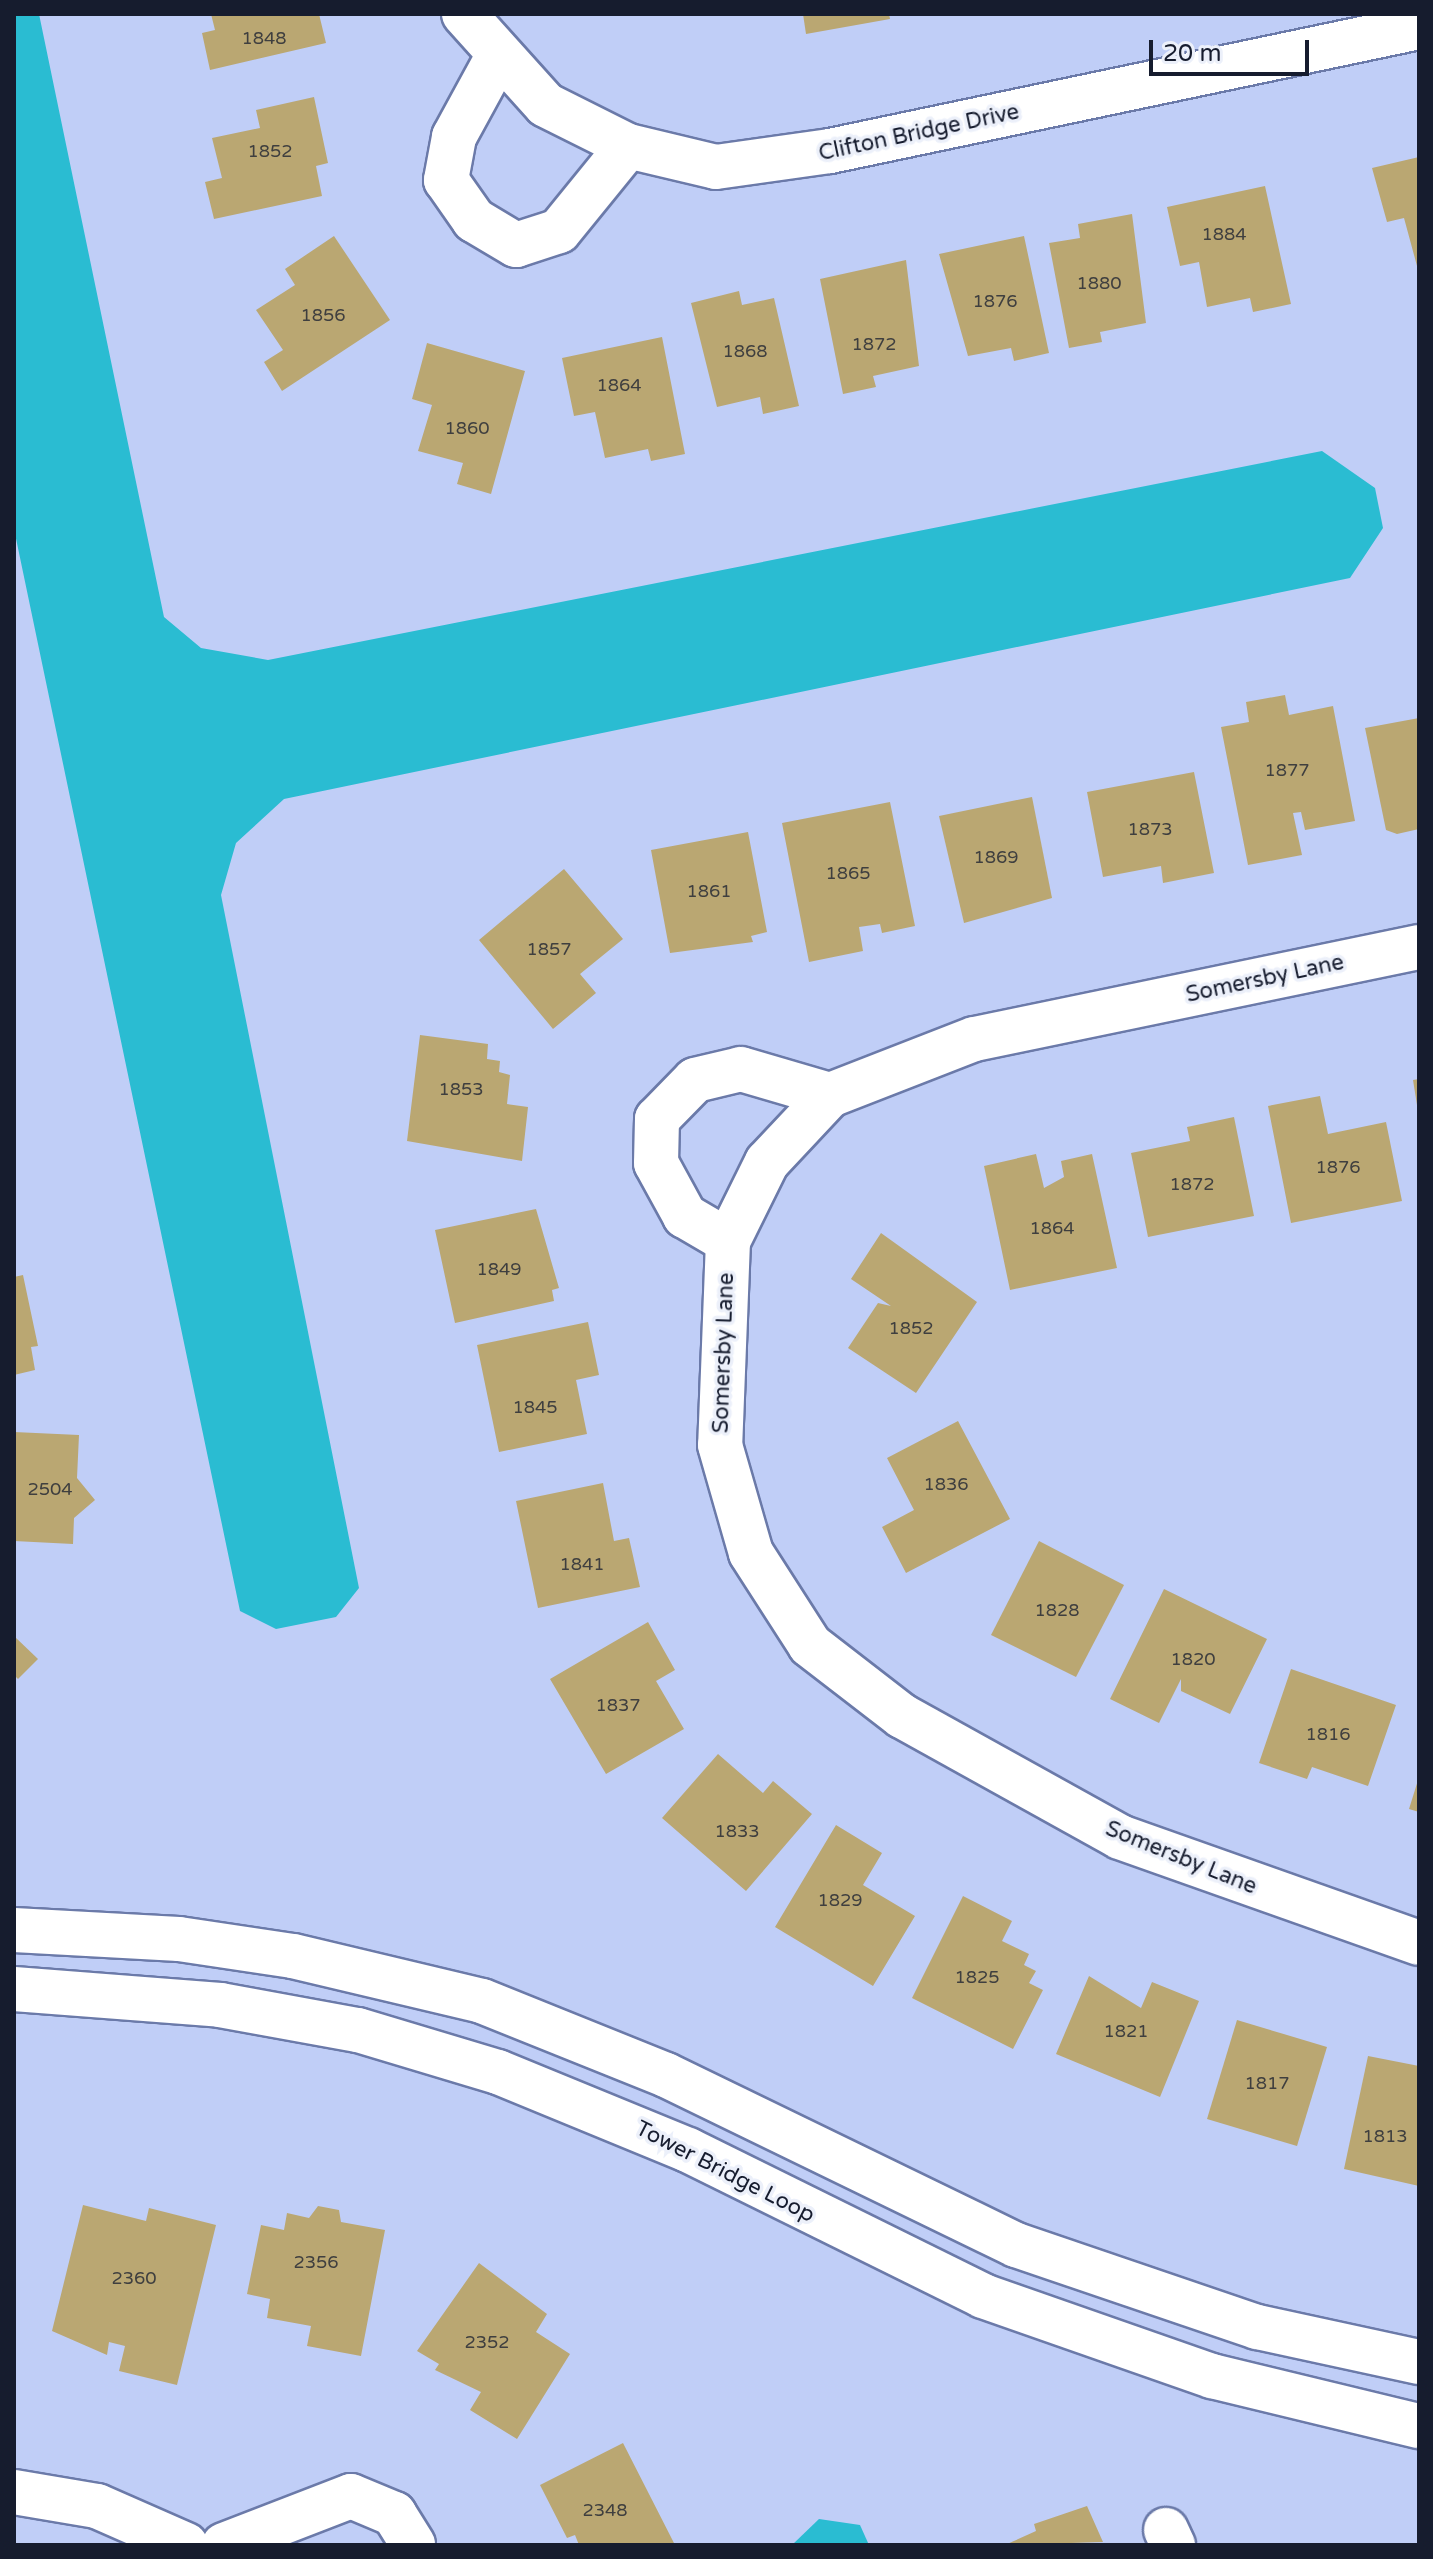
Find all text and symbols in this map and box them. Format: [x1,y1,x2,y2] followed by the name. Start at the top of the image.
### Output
[1153,24,1313,74] scale bar
[241,27,287,49] house number: 1848
[1163,39,1221,68] text: 20 m
[816,99,1022,167] street label: Clifton Bridge Drive
[247,140,293,162] house number: 1852
[1201,223,1247,245] house number: 1884
[1076,272,1122,294] house number: 1880
[972,290,1018,312] house number: 1876
[300,304,346,326] house number: 1856
[851,333,897,355] house number: 1872
[722,340,768,362] house number: 1868
[596,374,642,396] house number: 1864
[444,417,490,439] house number: 1860
[1264,759,1310,781] house number: 1877
[1127,818,1173,840] house number: 1873
[973,846,1019,868] house number: 1869
[825,862,871,884] house number: 1865
[686,880,732,902] house number: 1861
[526,938,572,960] house number: 1857
[1184,949,1346,1009] street label: Somersby Lane
[438,1078,484,1100] house number: 1853
[1315,1156,1361,1178] house number: 1876
[1169,1173,1215,1195] house number: 1872
[1029,1217,1075,1239] house number: 1864
[476,1258,522,1280] house number: 1849
[708,1272,740,1434] street label: Somersby Lane
[888,1317,934,1339] house number: 1852
[512,1396,558,1418] house number: 1845
[923,1473,969,1495] house number: 1836
[27,1478,73,1500] house number: 2504
[559,1553,605,1575] house number: 1841
[1034,1599,1080,1621] house number: 1828
[1170,1648,1216,1670] house number: 1820
[595,1694,641,1716] house number: 1837
[1305,1723,1351,1745] house number: 1816
[1102,1816,1260,1900] street label: Somersby Lane
[714,1820,760,1842] house number: 1833
[817,1889,863,1911] house number: 1829
[954,1966,1000,1988] house number: 1825
[1103,2020,1149,2042] house number: 1821
[1244,2072,1290,2094] house number: 1817
[631,2115,819,2229] street label: Tower Bridge Loop
[1362,2125,1408,2147] house number: 1813
[293,2251,339,2273] house number: 2356
[111,2267,157,2289] house number: 2360
[464,2331,510,2353] house number: 2352
[582,2499,628,2521] house number: 2348

